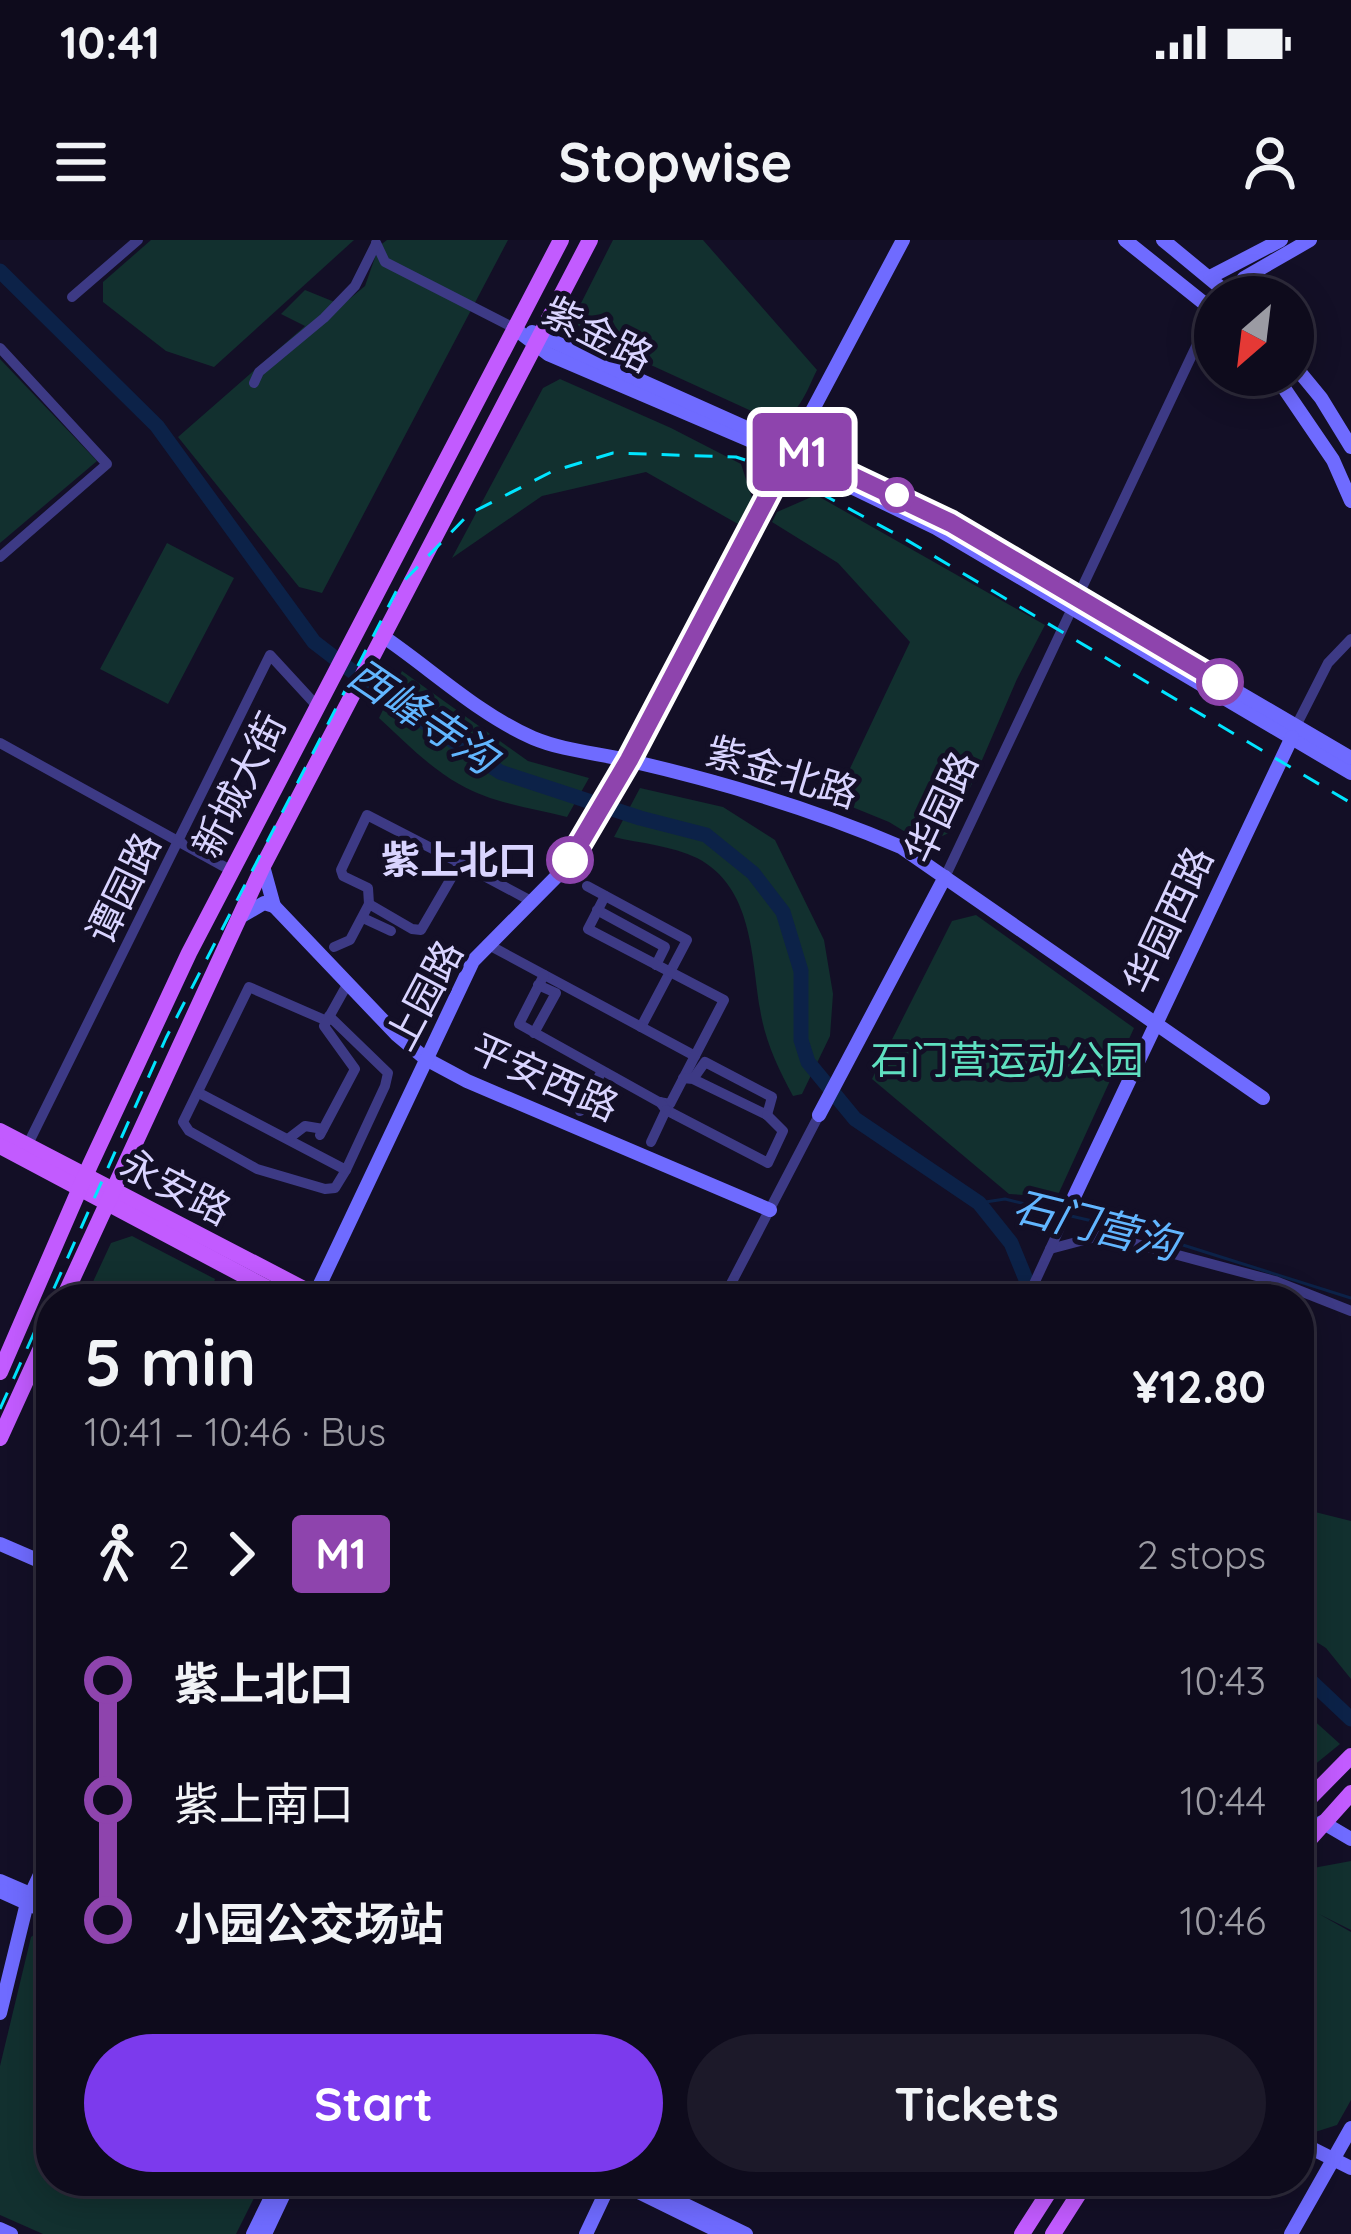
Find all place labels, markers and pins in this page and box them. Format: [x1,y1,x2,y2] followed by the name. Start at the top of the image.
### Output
[881,479,913,511] unlabelled marker
[1198,660,1242,704] unlabelled marker
[381,835,537,884] place label: 紫上北口
[548,838,592,882] marker: 紫上北口

